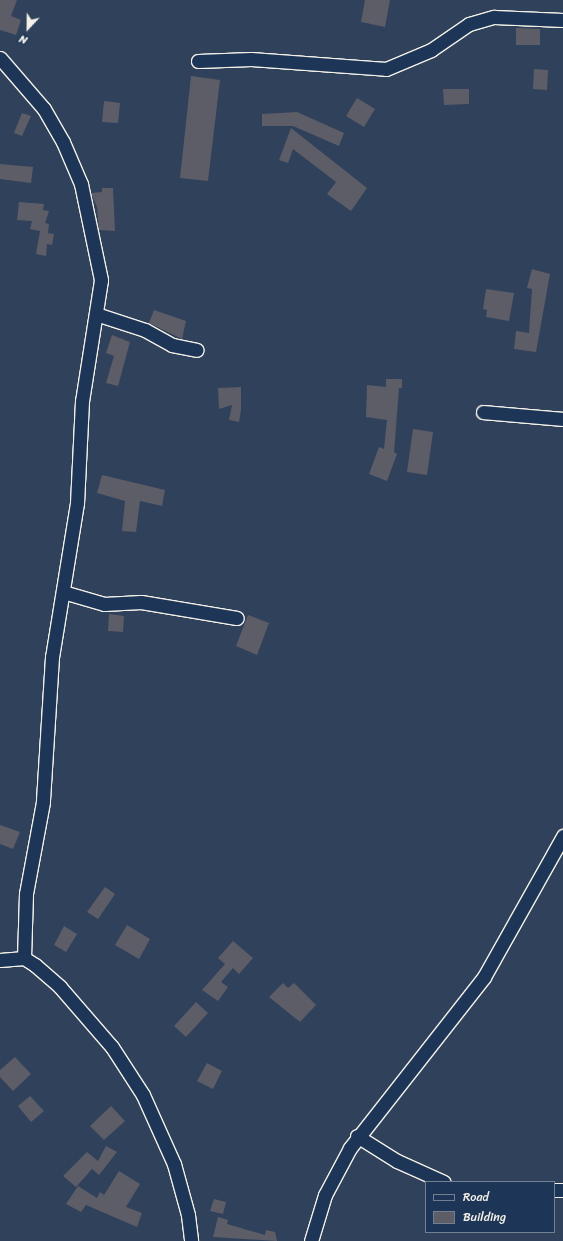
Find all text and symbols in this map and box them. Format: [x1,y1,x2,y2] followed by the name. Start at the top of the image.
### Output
[8,8,48,48] north arrow
[16,29,30,50] text: N
[425,1181,555,1233] legend
[463,1186,489,1208] text: Road
[463,1206,506,1228] text: Building

